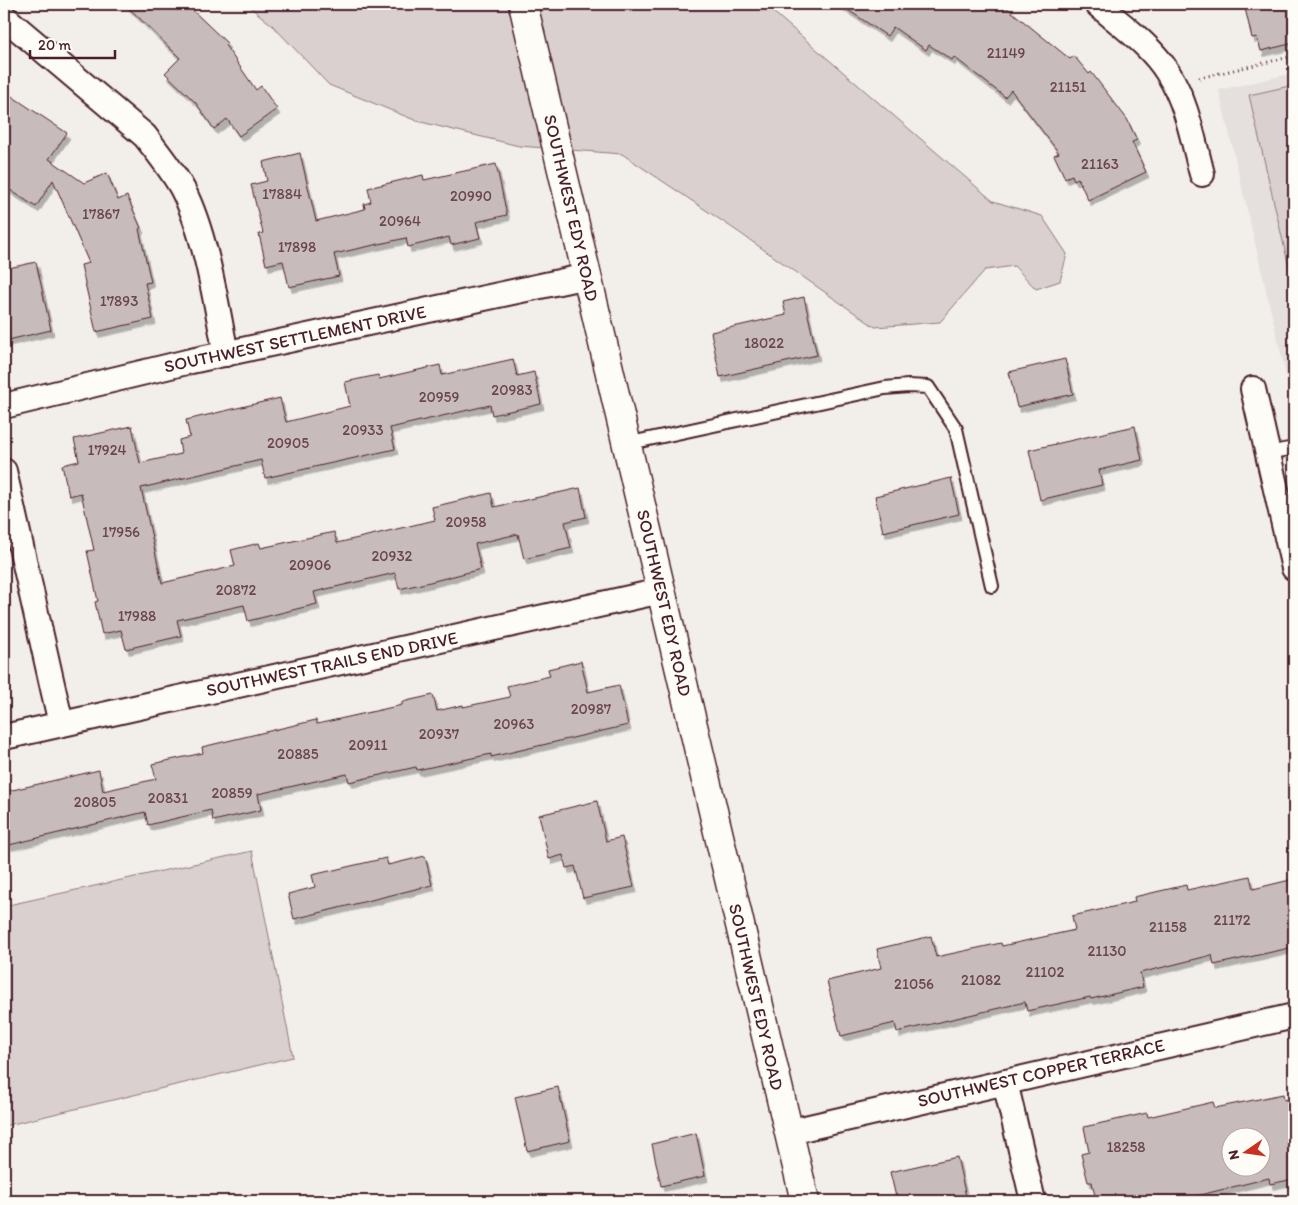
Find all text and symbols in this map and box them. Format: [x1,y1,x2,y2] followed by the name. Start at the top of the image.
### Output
[30,28,115,60] scale bar
[38,36,72,54] text: 20 m
[987,44,1025,62] house number: 21149
[1050,78,1086,96] house number: 21151
[539,112,603,304] street label: SOUTHWEST EDY ROAD
[1081,155,1119,173] house number: 21163
[262,185,302,203] house number: 17884
[450,187,492,205] house number: 20990
[82,205,121,223] house number: 17867
[379,212,421,230] house number: 20964
[278,238,316,256] house number: 17898
[100,292,138,310] house number: 17893
[162,300,428,378] street label: SOUTHWEST SETTLEMENT DRIVE
[744,334,784,352] house number: 18022
[491,381,533,399] house number: 20983
[419,388,459,406] house number: 20959
[342,421,384,439] house number: 20933
[267,434,309,452] house number: 20905
[87,441,127,459] house number: 17924
[632,507,696,699] street label: SOUTHWEST EDY ROAD
[445,513,487,531] house number: 20958
[102,523,140,541] house number: 17956
[371,547,413,565] house number: 20932
[289,556,331,574] house number: 20906
[216,581,256,599] house number: 20872
[118,607,156,625] house number: 17988
[204,627,460,701] street label: SOUTHWEST TRAILS END DRIVE
[571,700,612,718] house number: 20987
[493,715,535,733] house number: 20963
[419,725,460,743] house number: 20937
[349,736,387,754] house number: 20911
[277,745,319,763] house number: 20885
[211,784,253,802] house number: 20859
[148,789,188,807] house number: 20831
[74,793,116,811] house number: 20805
[724,901,788,1093] street label: SOUTHWEST EDY ROAD
[1213,911,1251,929] house number: 21172
[1149,918,1187,936] house number: 21158
[1087,942,1127,960] house number: 21130
[1026,963,1065,981] house number: 21102
[961,971,1001,989] house number: 21082
[894,975,934,993] house number: 21056
[915,1034,1167,1112] street label: SOUTHWEST COPPER TERRACE
[1220,1128,1270,1178] north arrow
[1106,1138,1146,1156] house number: 18258
[1224,1148,1243,1161] text: N

